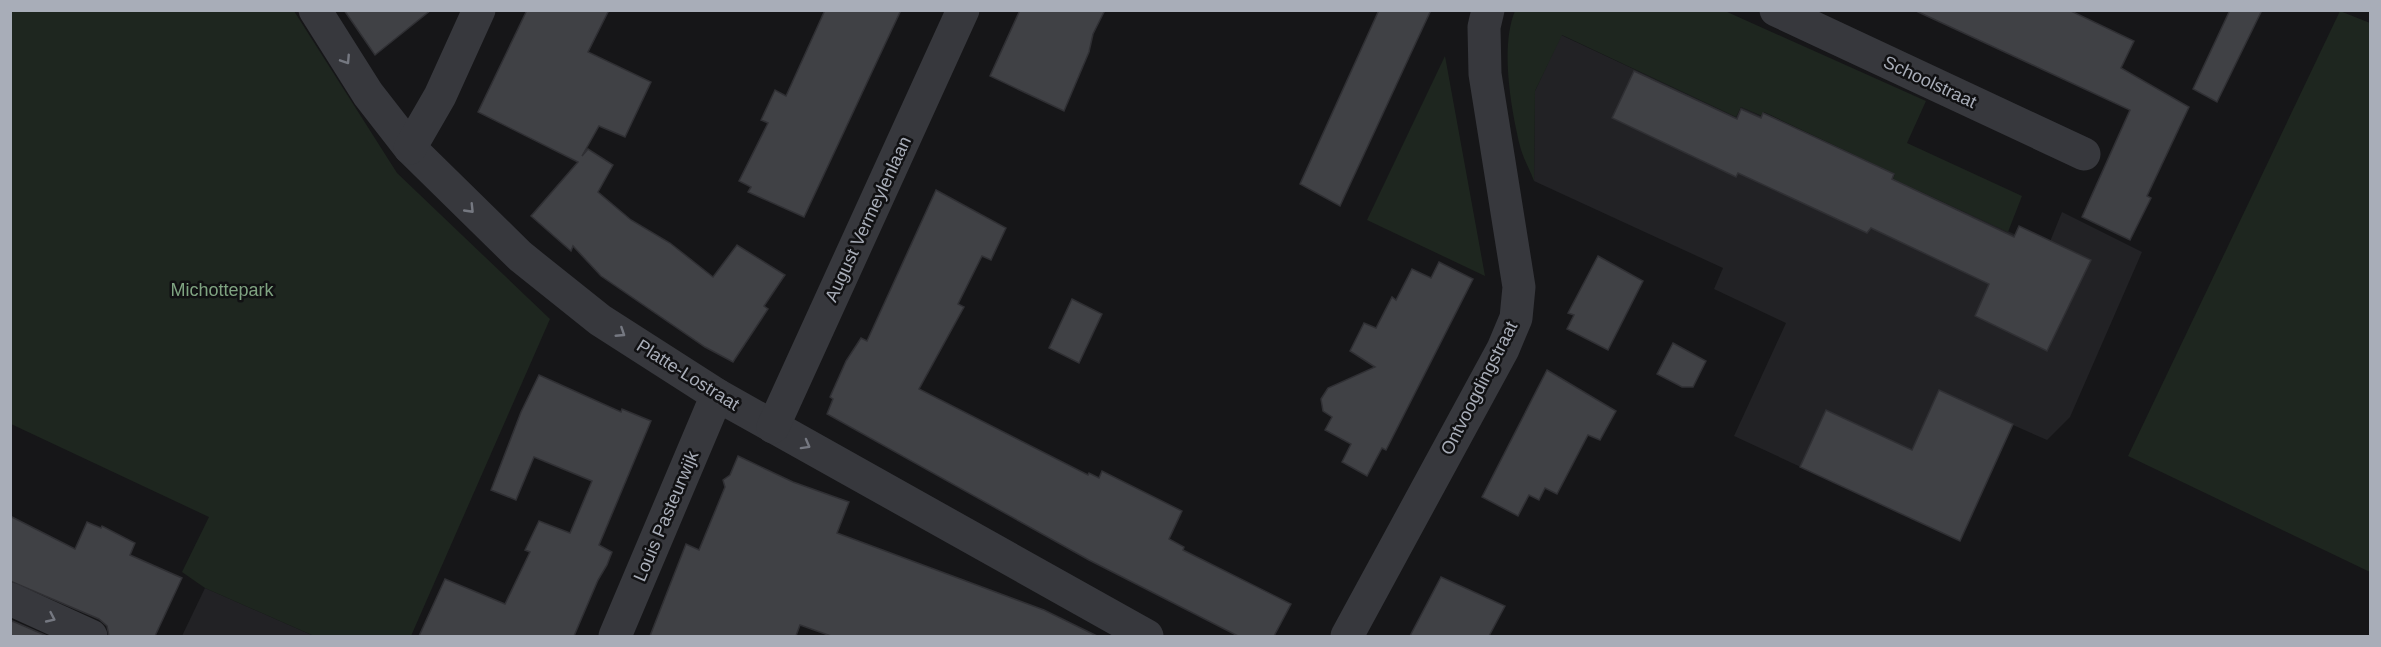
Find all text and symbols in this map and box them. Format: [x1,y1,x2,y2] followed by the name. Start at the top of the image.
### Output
[1880,52,1980,112] street label: Schoolstraat
[339,54,351,64] one-way arrow
[821,133,915,305] street label: August Vermeylenlaan
[463,202,474,213] one-way arrow
[170,280,275,300] park label: Michottepark
[1437,318,1521,458] street label: Ontvoogdingstraat
[614,326,625,337] one-way arrow
[633,336,743,414] street label: Platte-Lostraat
[799,438,810,449] one-way arrow
[629,447,703,584] street label: Louis Pasteurwijk
[44,610,55,622] one-way arrow

